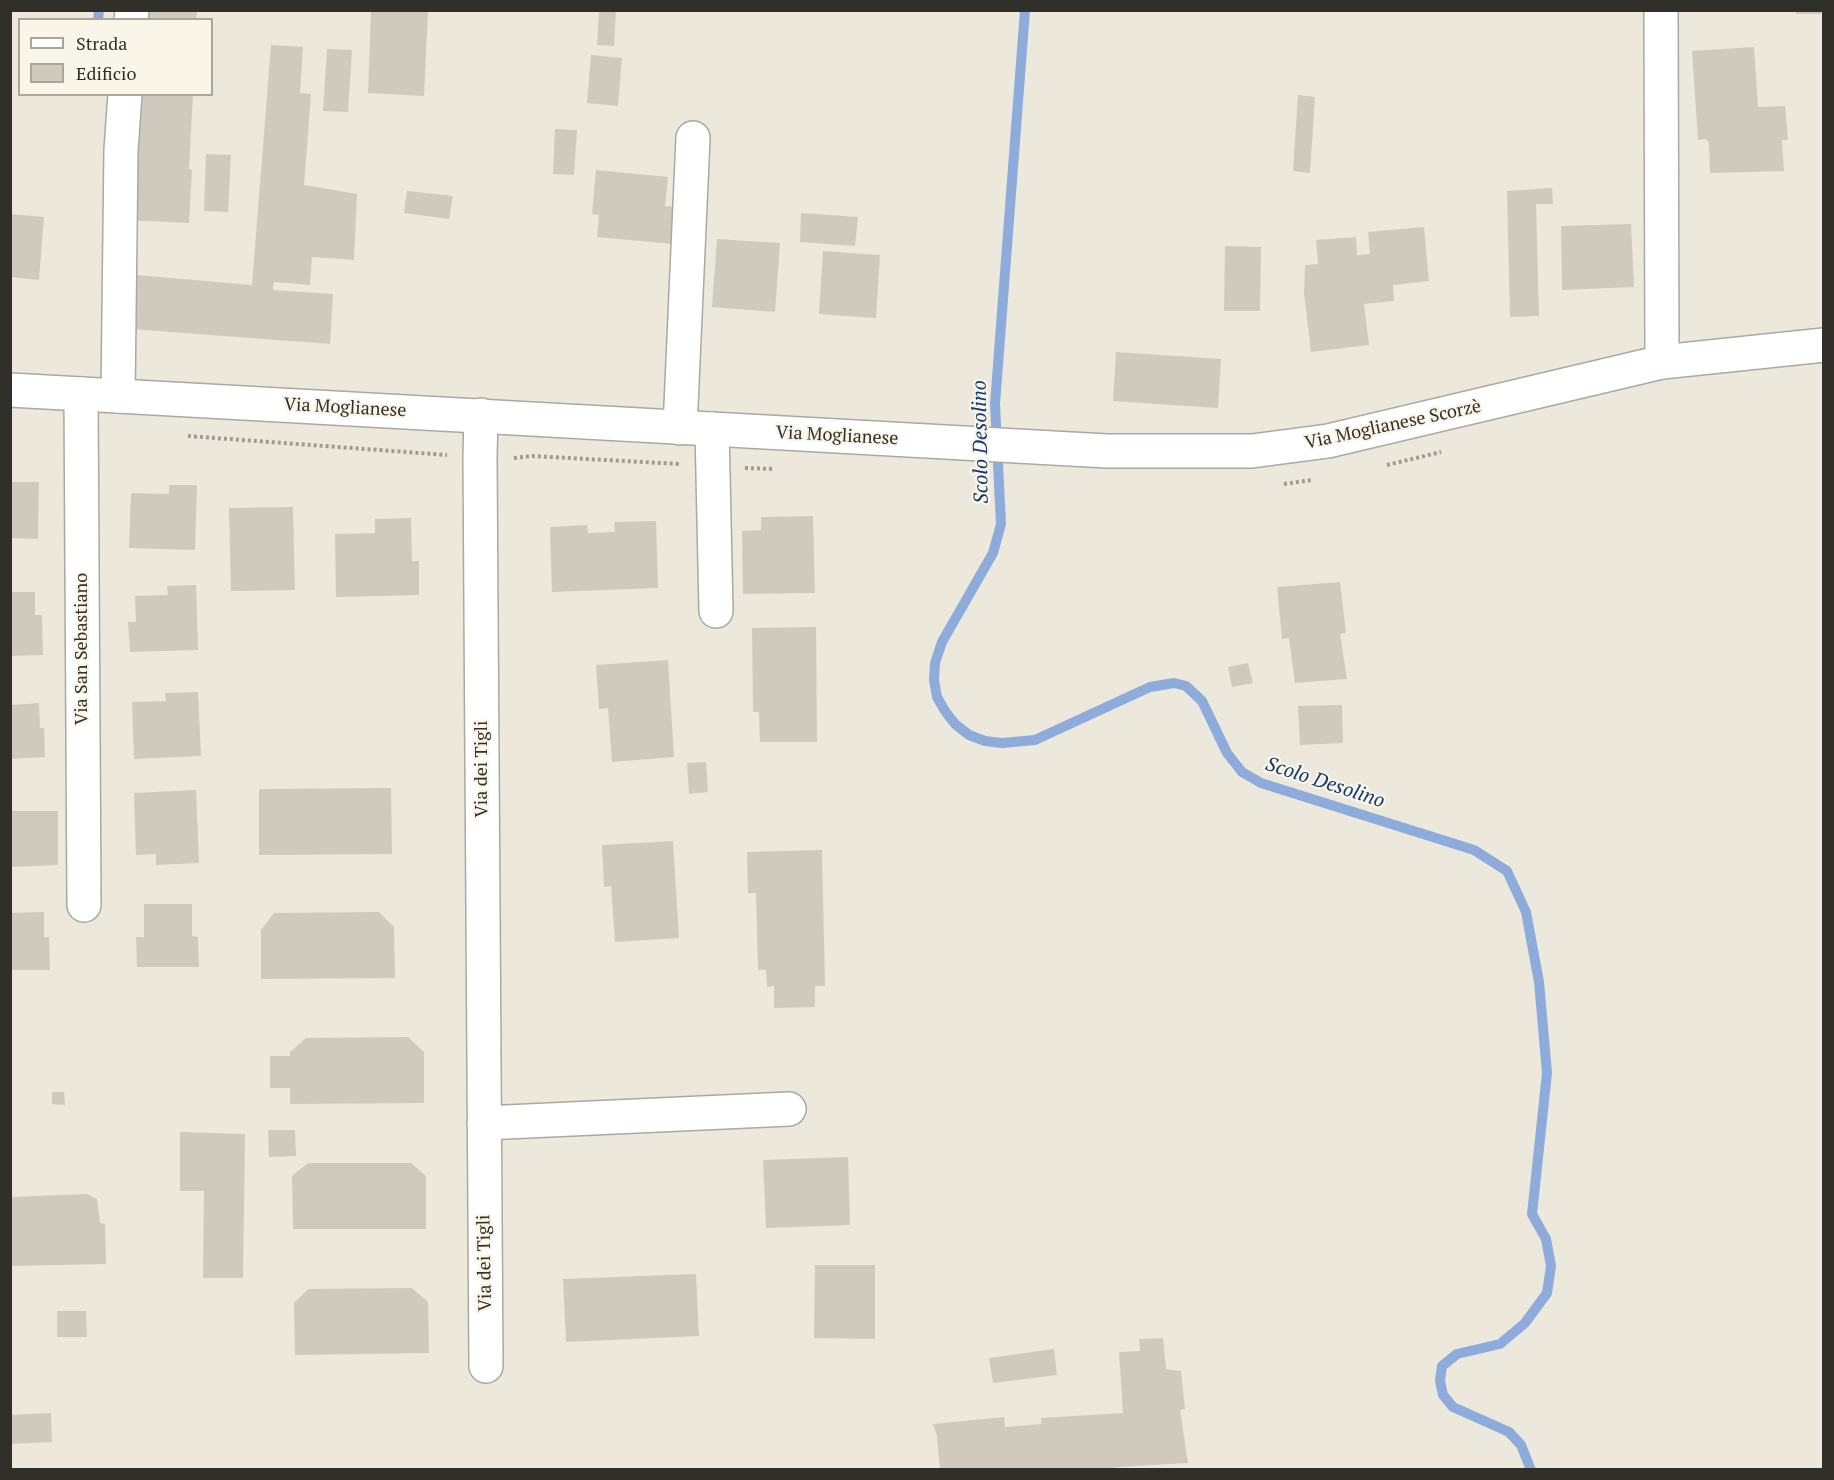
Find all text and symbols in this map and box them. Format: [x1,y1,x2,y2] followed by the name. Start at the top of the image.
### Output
[18,18,213,96] legend
[76,31,127,55] text: Strada
[76,61,136,85] text: Edificio
[968,380,994,504] water label: Scolo Desolino
[283,394,407,422] street label: Via Moglianese
[1303,396,1483,454] street label: Via Moglianese Scorzè
[775,422,899,450] street label: Via Moglianese
[71,573,93,725] street label: Via San Sebastiano
[471,721,493,817] street label: Via dei Tigli
[1262,752,1388,814] water label: Scolo Desolino
[473,1214,497,1312] street label: Via dei Tigli

